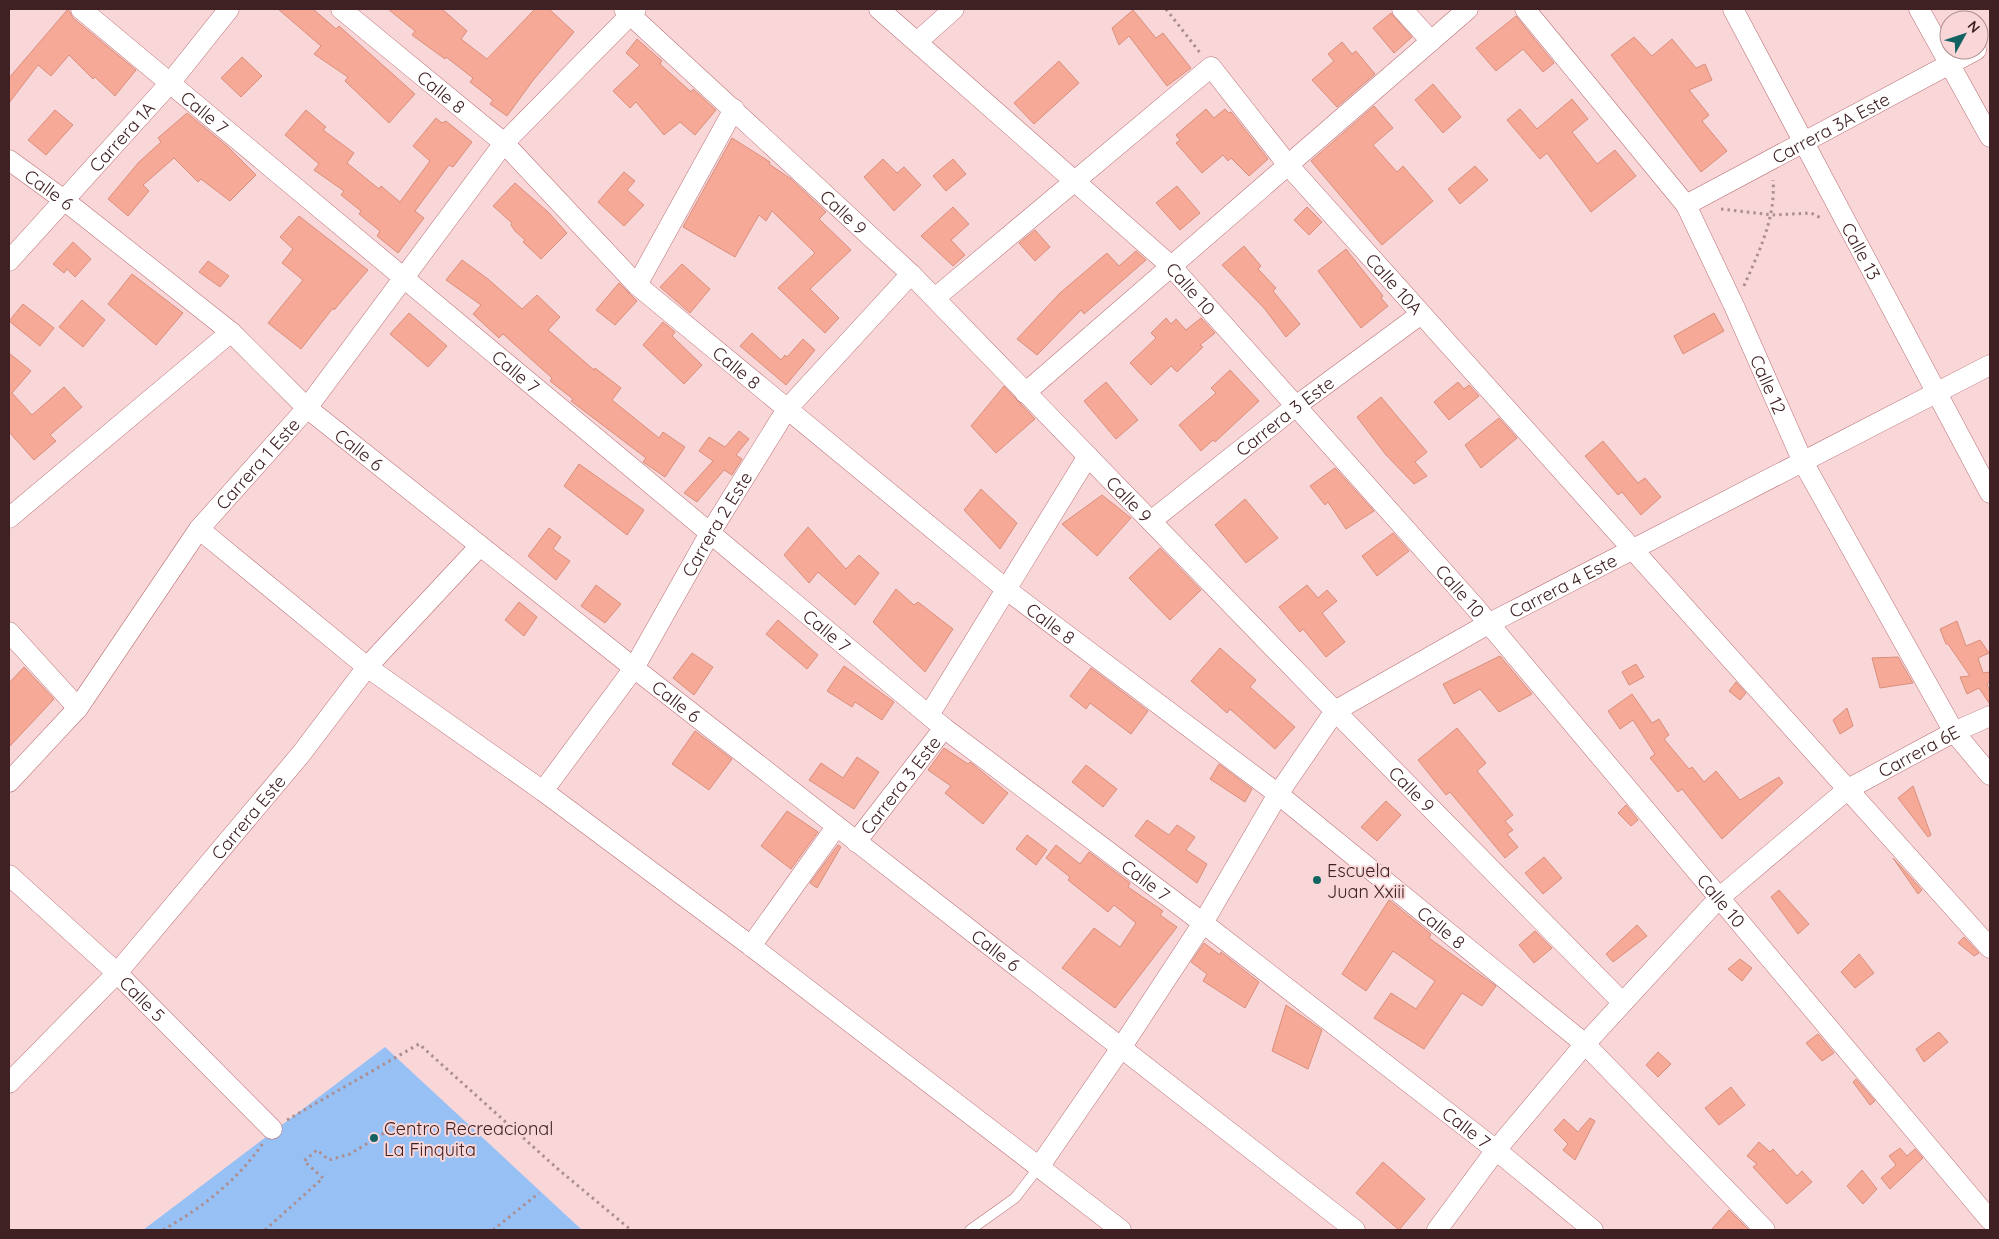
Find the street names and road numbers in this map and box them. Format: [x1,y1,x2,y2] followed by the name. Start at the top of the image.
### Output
[413,65,470,118] street label: Calle 8
[176,86,233,139] street label: Calle 7
[1768,87,1893,168] street label: Carrera 3A Este
[84,96,160,176] street label: Carrera 1A
[20,164,79,215] street label: Calle 6
[815,184,872,239] street label: Calle 9
[1837,218,1886,284] street label: Calle 13
[1361,248,1428,320] street label: Calle 10A
[1161,257,1221,320] street label: Calle 10
[708,341,766,394] street label: Calle 8
[487,345,544,398] street label: Calle 7
[1745,351,1792,417] street label: Calle 12
[1231,371,1338,461] street label: Carrera 3 Este
[210,413,304,514] street label: Carrera 1 Este
[330,423,388,476] street label: Calle 6
[676,467,757,581] street label: Carrera 2 Este
[1101,471,1157,527] street label: Calle 9
[1505,548,1621,623] street label: Carrera 4 Este
[1431,559,1490,622] street label: Calle 10
[1022,597,1080,649] street label: Calle 8
[798,604,856,657] street label: Calle 7
[648,675,706,727] street label: Calle 6
[1874,720,1963,782] street label: Carrera 6E
[855,731,945,839] street label: Carrera 3 Este
[1384,761,1440,817] street label: Calle 9
[206,770,290,864] street label: Carrera Este
[1117,854,1175,906] street label: Calle 7
[1692,869,1751,932] street label: Calle 10
[1413,901,1470,954] street label: Calle 8
[967,924,1025,976] street label: Calle 6
[115,971,170,1027] street label: Calle 5
[1438,1101,1495,1153] street label: Calle 7

